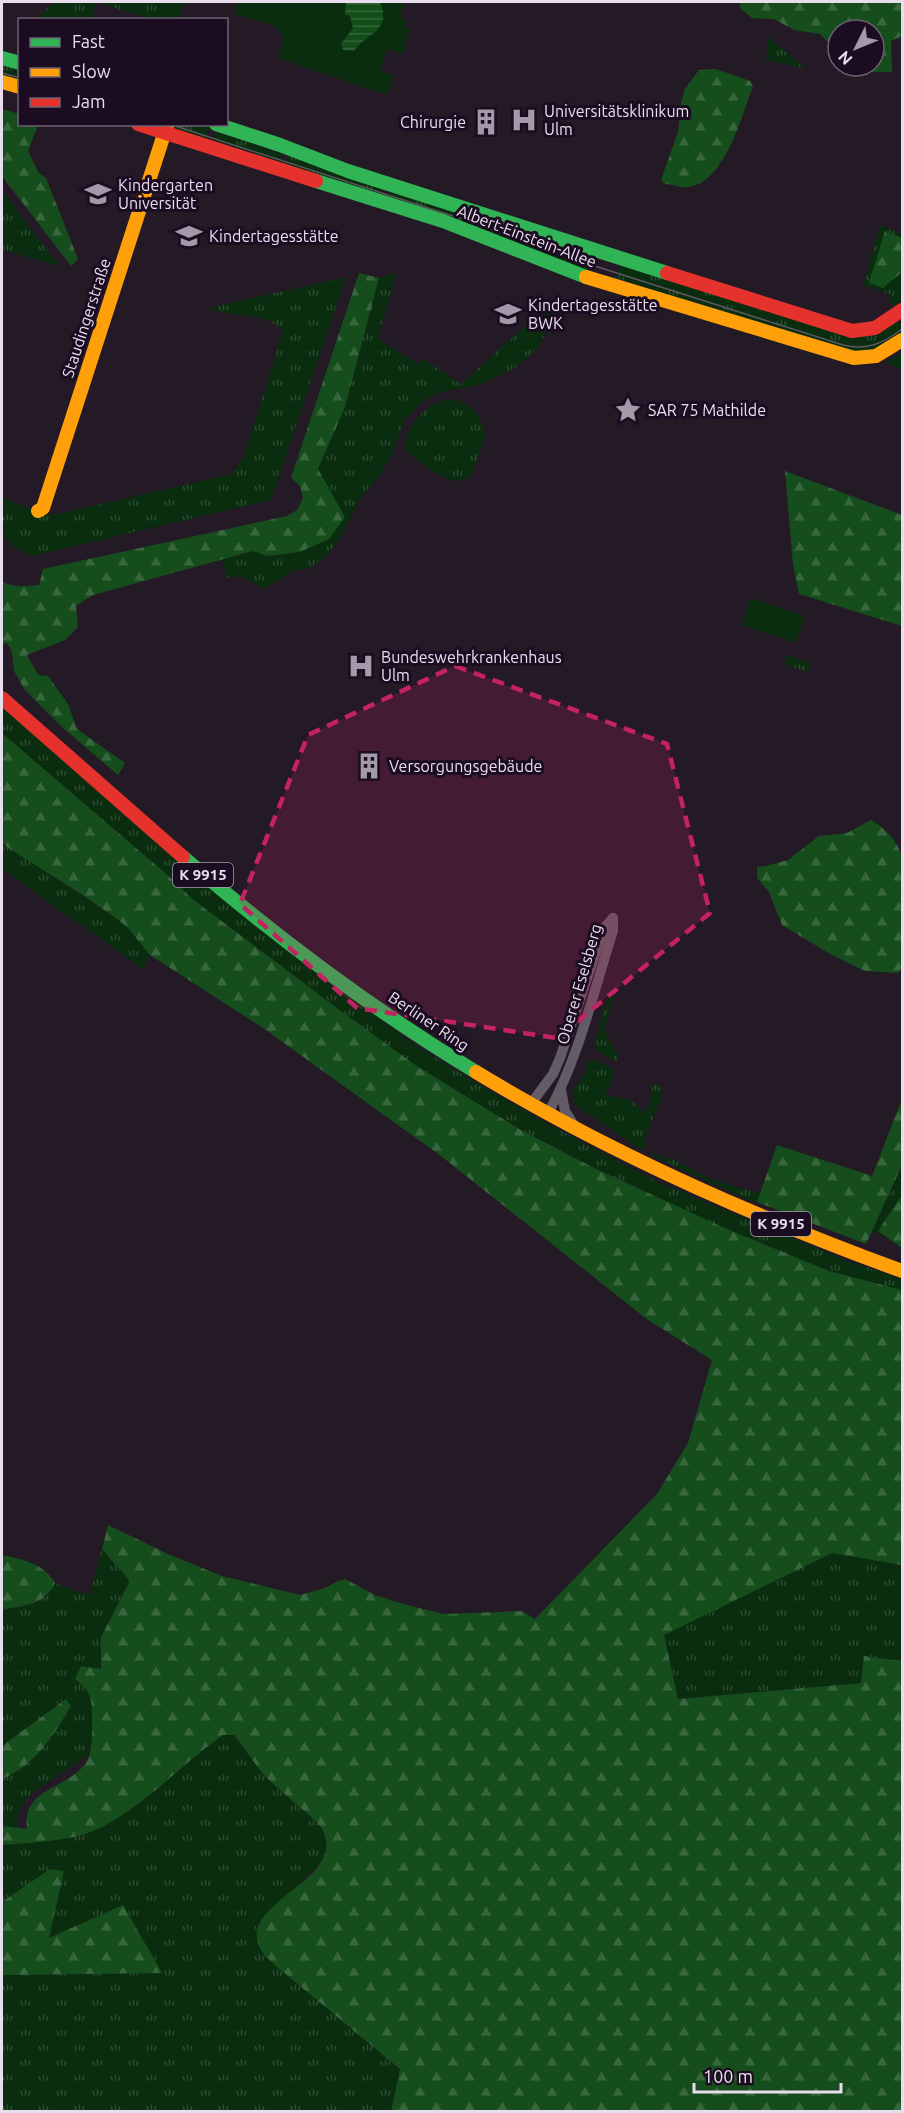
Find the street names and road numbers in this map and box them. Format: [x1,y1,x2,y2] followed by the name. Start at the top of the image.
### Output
[455,201,599,271] street label: Albert-Einstein-Allee
[58,256,114,380] street label: Staudingerstraße
[173,863,233,887] road number: K 9915
[553,922,605,1046] street label: Oberer Eselsberg
[385,988,473,1054] street label: Berliner Ring
[751,1212,811,1236] road number: K 9915

